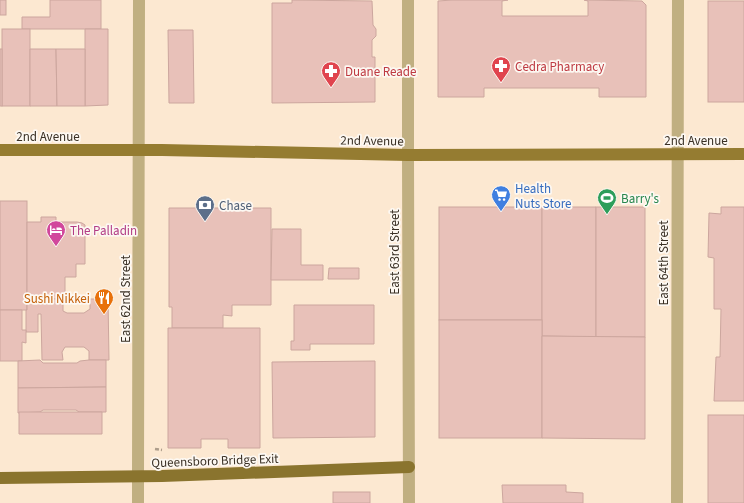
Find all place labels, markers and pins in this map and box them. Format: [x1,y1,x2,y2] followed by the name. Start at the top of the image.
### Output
[490,55,512,83] pharmacy icon: Cedra Pharmacy
[515,58,604,76] place label: Cedra Pharmacy
[320,60,342,88] pharmacy icon: Duane Reade
[345,63,417,81] place label: Duane Reade
[515,180,572,213] place label: Health Nuts Store
[490,184,512,212] supermarket icon: Health Nuts Store
[596,187,618,215] sports icon: Barry's
[621,190,660,208] place label: Barry's
[194,194,216,222] bank icon: Chase
[219,197,252,215] place label: Chase
[45,219,67,247] hotel icon: The Palladin
[70,222,137,240] place label: The Palladin
[93,287,115,315] restaurant icon: Sushi Nikkei
[24,290,90,308] place label: Sushi Nikkei

